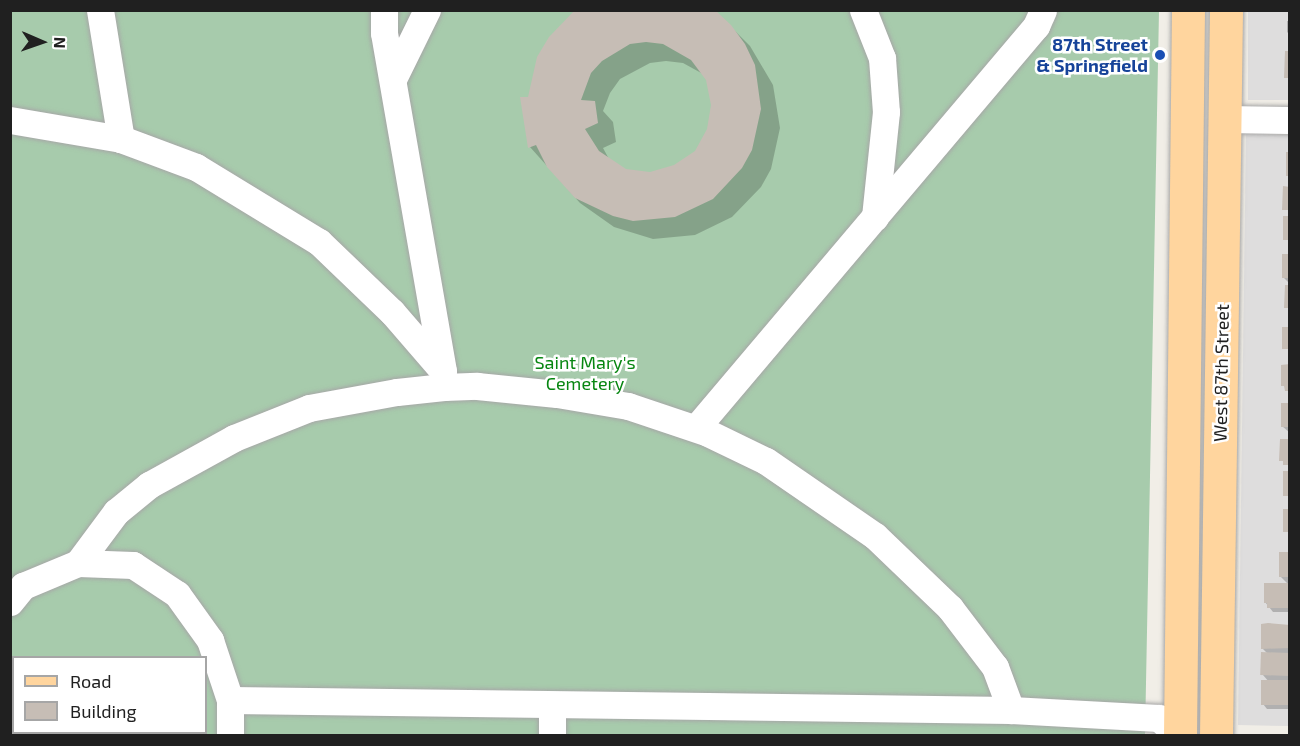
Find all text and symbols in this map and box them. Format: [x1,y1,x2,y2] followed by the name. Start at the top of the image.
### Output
[12,12,72,72] north arrow
[1036,34,1148,76] place label: 87th Street & Springfield
[51,37,70,49] text: N
[1153,48,1167,62] marker: 87th Street & Springfield
[1209,304,1233,442] street label: West 87th Street
[534,352,636,394] park label: Saint Mary's Cemetery
[12,656,207,734] legend
[70,670,111,692] text: Road
[70,700,137,722] text: Building

